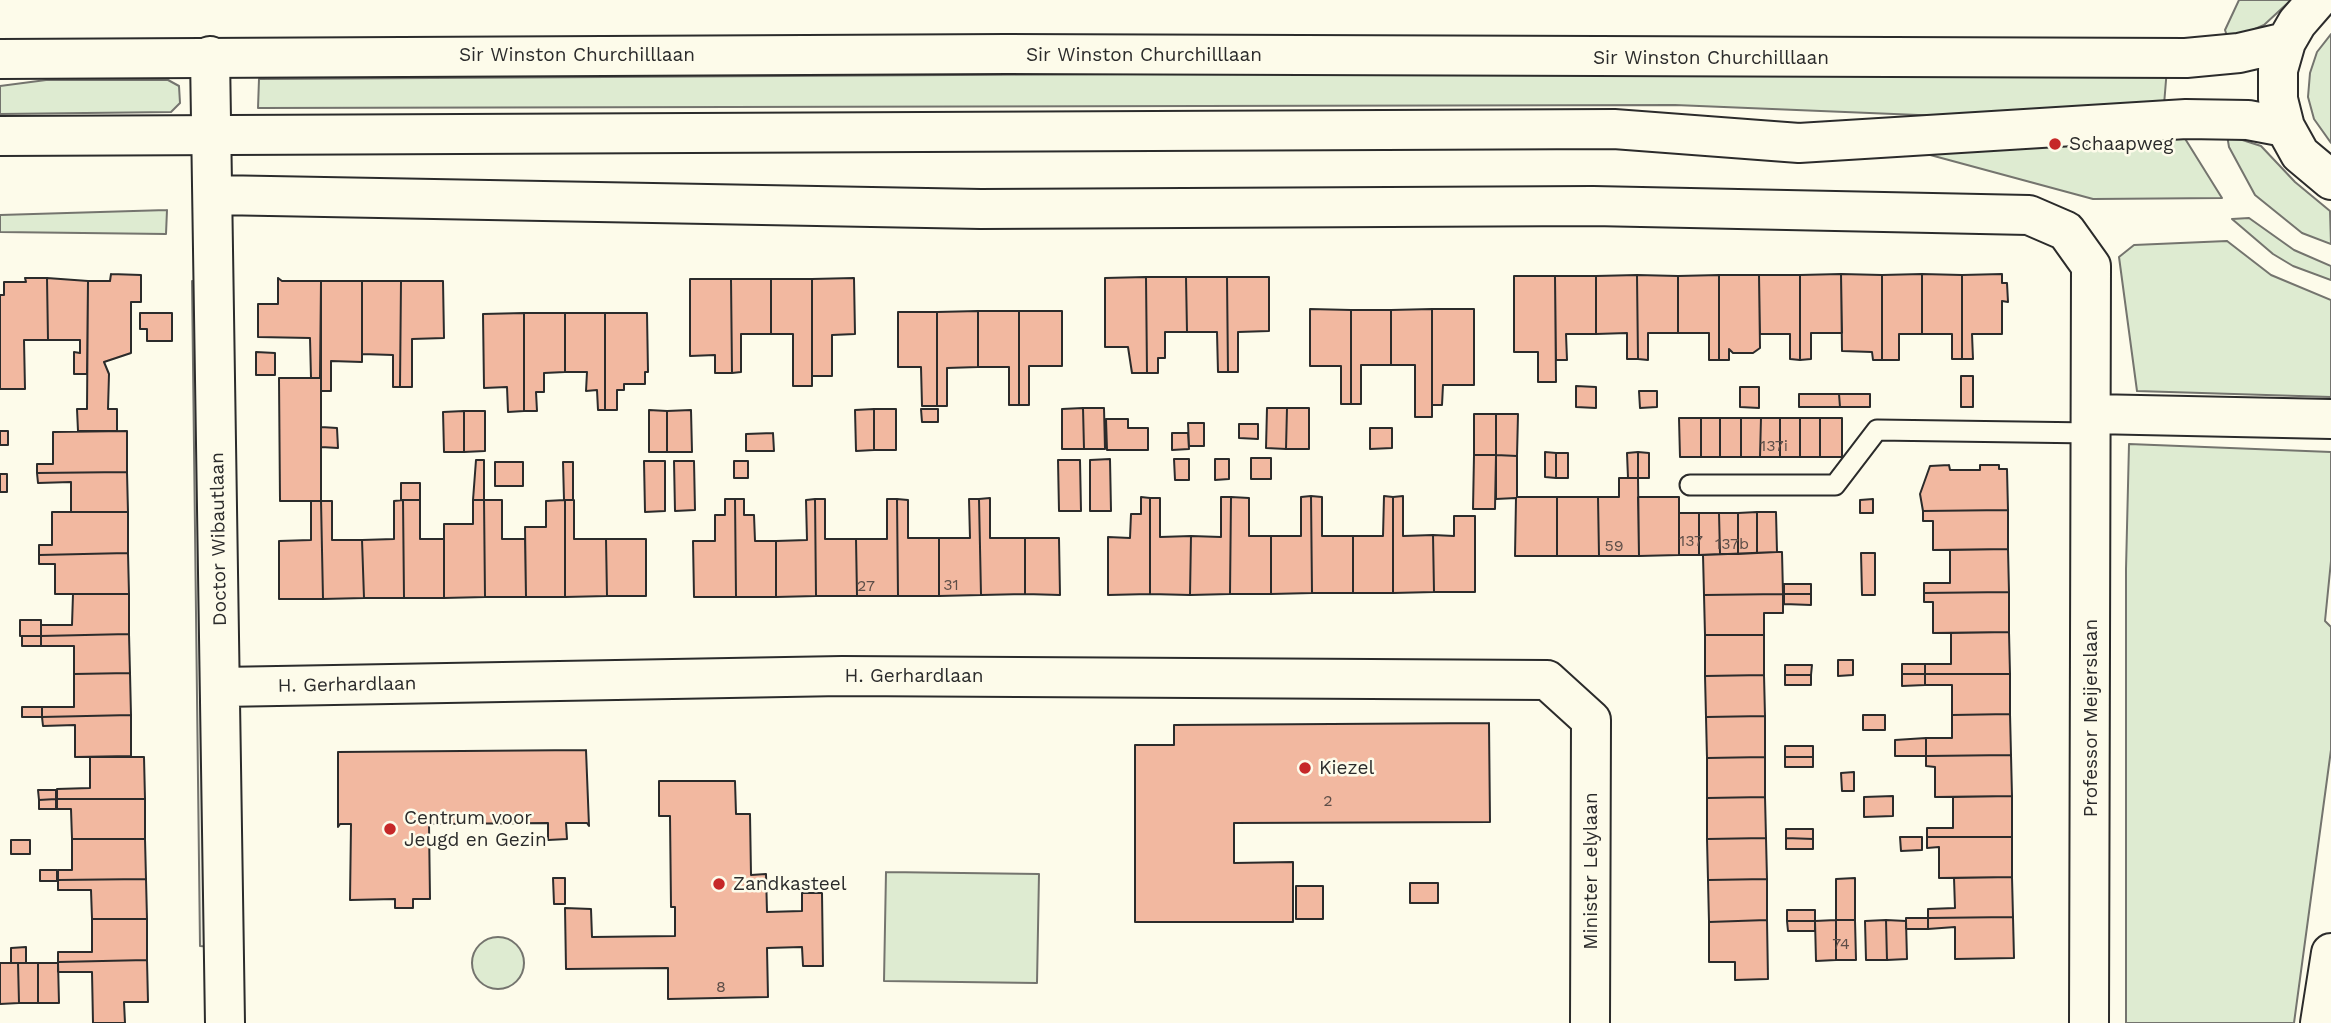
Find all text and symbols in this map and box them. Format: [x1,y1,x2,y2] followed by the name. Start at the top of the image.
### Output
[459,44,695,66] street label: Sir Winston Churchilllaan
[1026,44,1262,66] street label: Sir Winston Churchilllaan
[1593,47,1829,69] street label: Sir Winston Churchilllaan
[2069,133,2173,155] place label: Schaapweg
[2047,136,2063,152] marker: Schaapweg
[1760,436,1788,456] house number: 137i
[206,452,232,626] street label: Doctor Wibautlaan
[1679,531,1703,551] house number: 137
[1715,534,1749,554] house number: 137b
[1604,536,1624,556] house number: 59
[943,575,959,595] house number: 31
[857,576,875,596] house number: 27
[2080,619,2102,817] street label: Professor Meijerslaan
[845,665,983,687] street label: H. Gerhardlaan
[277,672,417,698] street label: H. Gerhardlaan
[1319,757,1374,779] place label: Kiezel
[1297,760,1313,776] marker: Kiezel
[1323,791,1333,811] house number: 2
[1580,792,1602,950] street label: Minister Lelylaan
[404,807,547,851] place label: Centrum voor Jeugd en Gezin
[382,821,398,837] marker: Centrum voor Jeugd en Gezin
[733,873,846,895] place label: Zandkasteel
[711,876,727,892] marker: Zandkasteel
[1832,934,1850,954] house number: 74
[716,977,726,997] house number: 8

